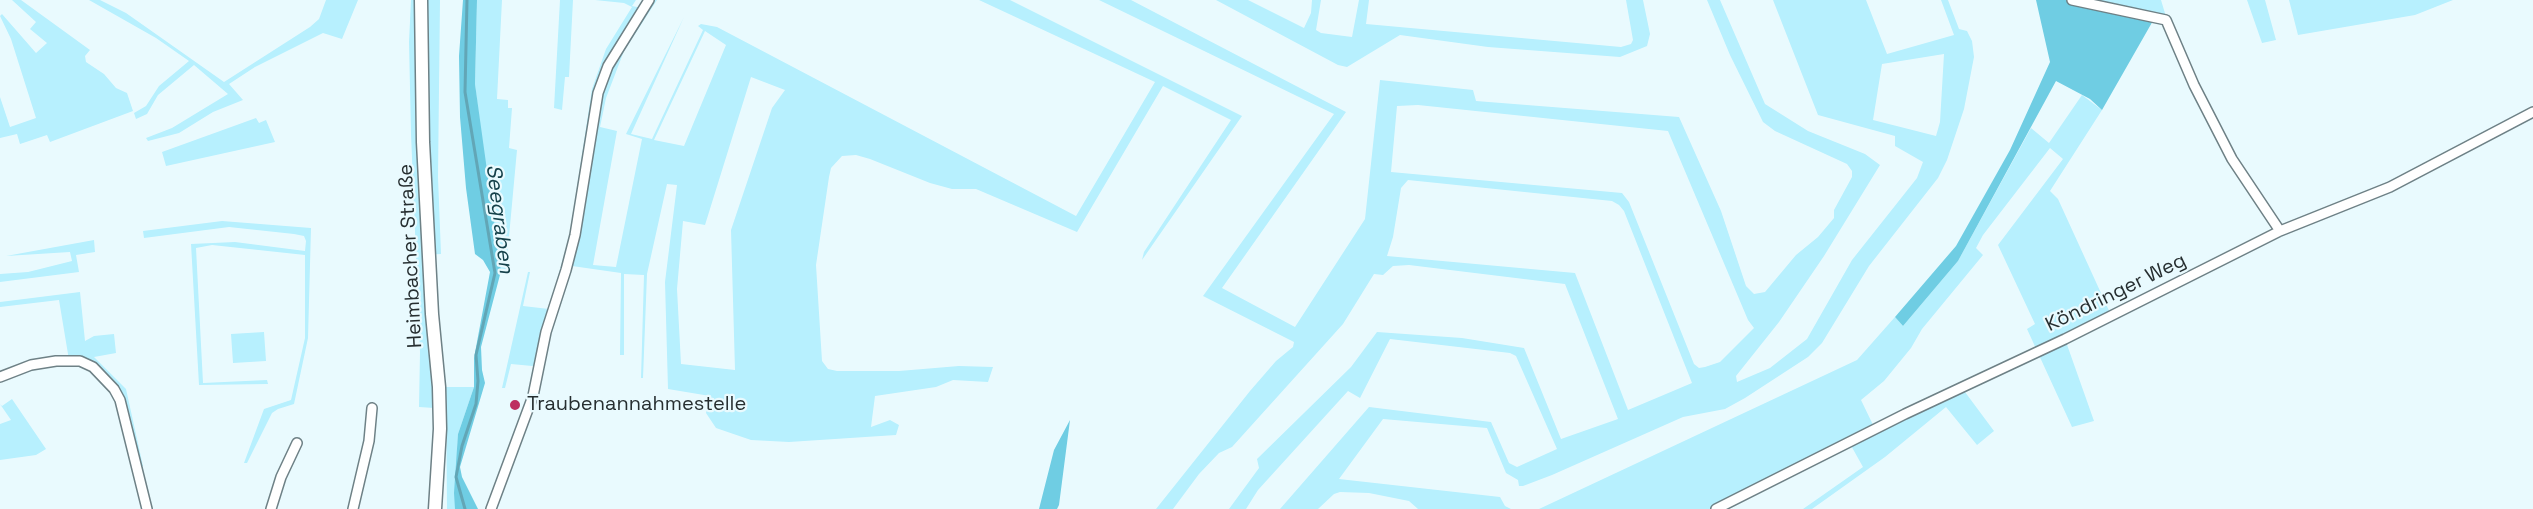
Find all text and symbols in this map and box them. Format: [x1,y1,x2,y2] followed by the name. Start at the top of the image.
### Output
[394,163,428,349] street label: Heimbacher Straße
[480,163,518,275] water label: Seegraben
[2042,249,2190,337] street label: Köndringer Weg
[527,393,746,417] place label: Traubenannahmestelle
[508,398,522,412] marker: Traubenannahmestelle

